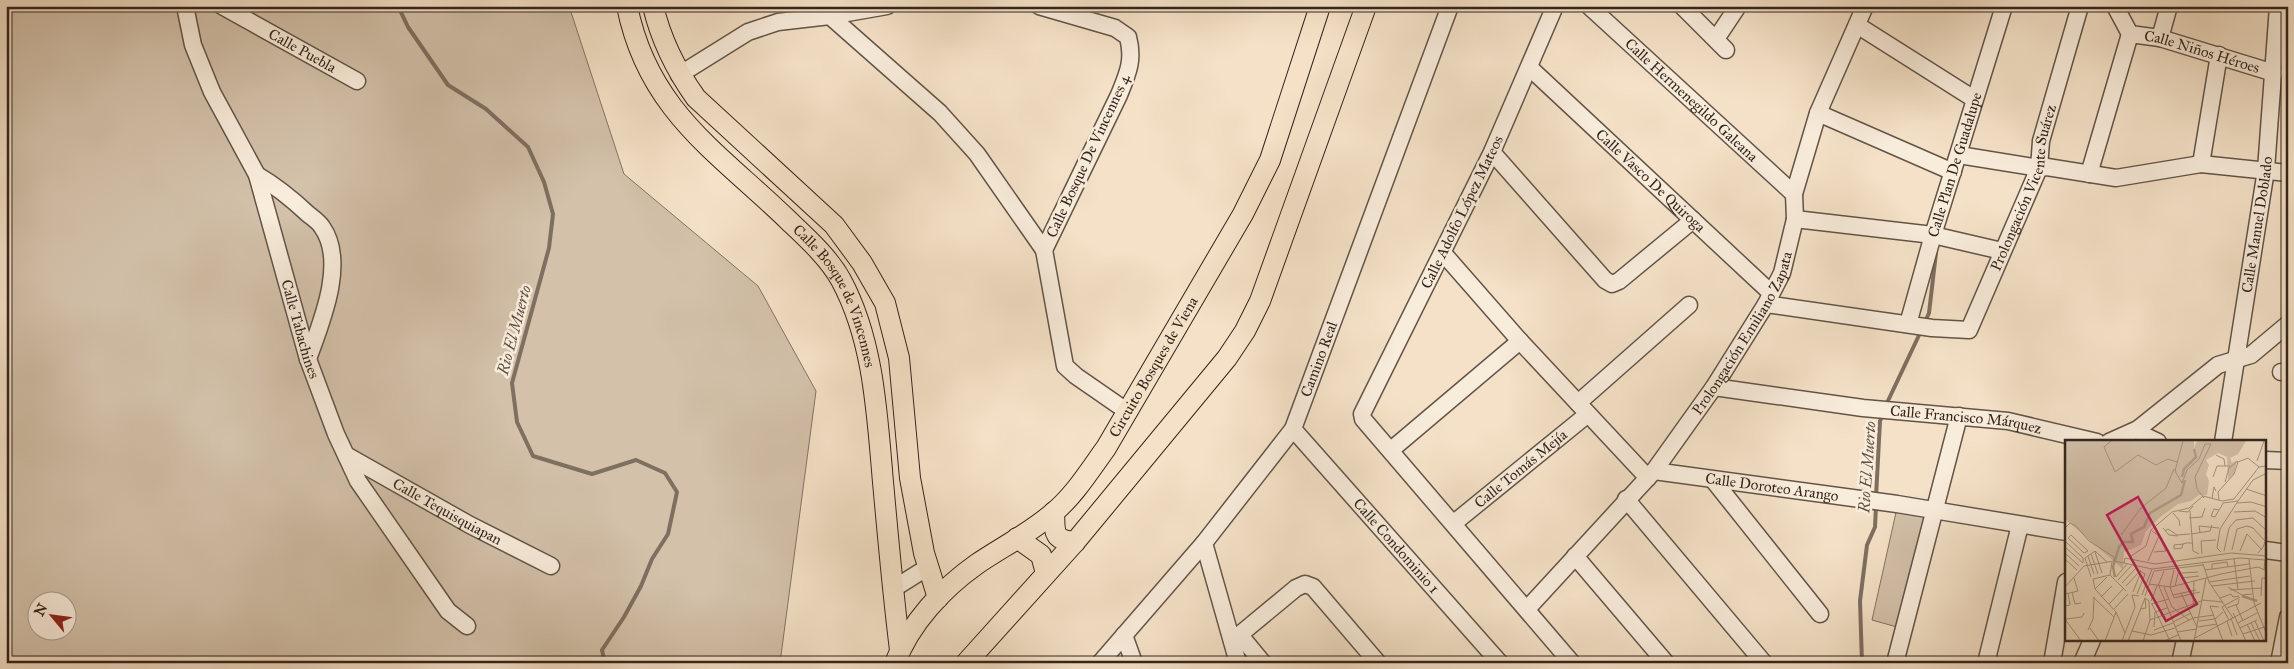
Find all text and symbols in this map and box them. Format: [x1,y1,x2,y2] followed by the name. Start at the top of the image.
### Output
[265,25,340,77] street label: Calle Puebla
[2143,27,2262,77] street label: Calle Niños Héroes
[1621,34,1762,166] street label: Calle Hermenegildo Galeana
[1042,71,1135,241] street label: Calle Bosque De Vincennes 4
[1924,90,1986,239] street label: Calle Plan De Guadalupe
[1987,102,2060,274] street label: Prolongación Vicente Suárez
[1592,125,1710,236] street label: Calle Vasco De Quiroga
[1417,132,1507,292] street label: Calle Adolfo López Mateos
[2238,155,2276,294] street label: Calle Manuel Doblado
[789,221,879,369] street label: Calle Bosque de Vincennes
[1688,249,1796,418] street label: Prolongación Emiliano Zapata
[277,278,324,381] street label: Calle Tabachines
[493,283,535,378] water label: Rio El Muerto
[1105,293,1202,441] street label: Circuito Bosques de Viena
[1297,318,1342,399] street label: Camino Real
[1889,401,2043,438] street label: Calle Francisco Márquez
[1854,421,1880,514] water label: Rio El Muerto
[1471,425,1571,512] street label: Calle Tomás Mejía
[2065,440,2266,642] inset map
[1704,469,1840,505] street label: Calle Doroteo Arango
[390,474,505,549] street label: Calle Tequisquiapan
[1349,495,1443,597] street label: Calle Condominio 1
[28,592,78,642] north arrow
[31,601,51,619] text: N

